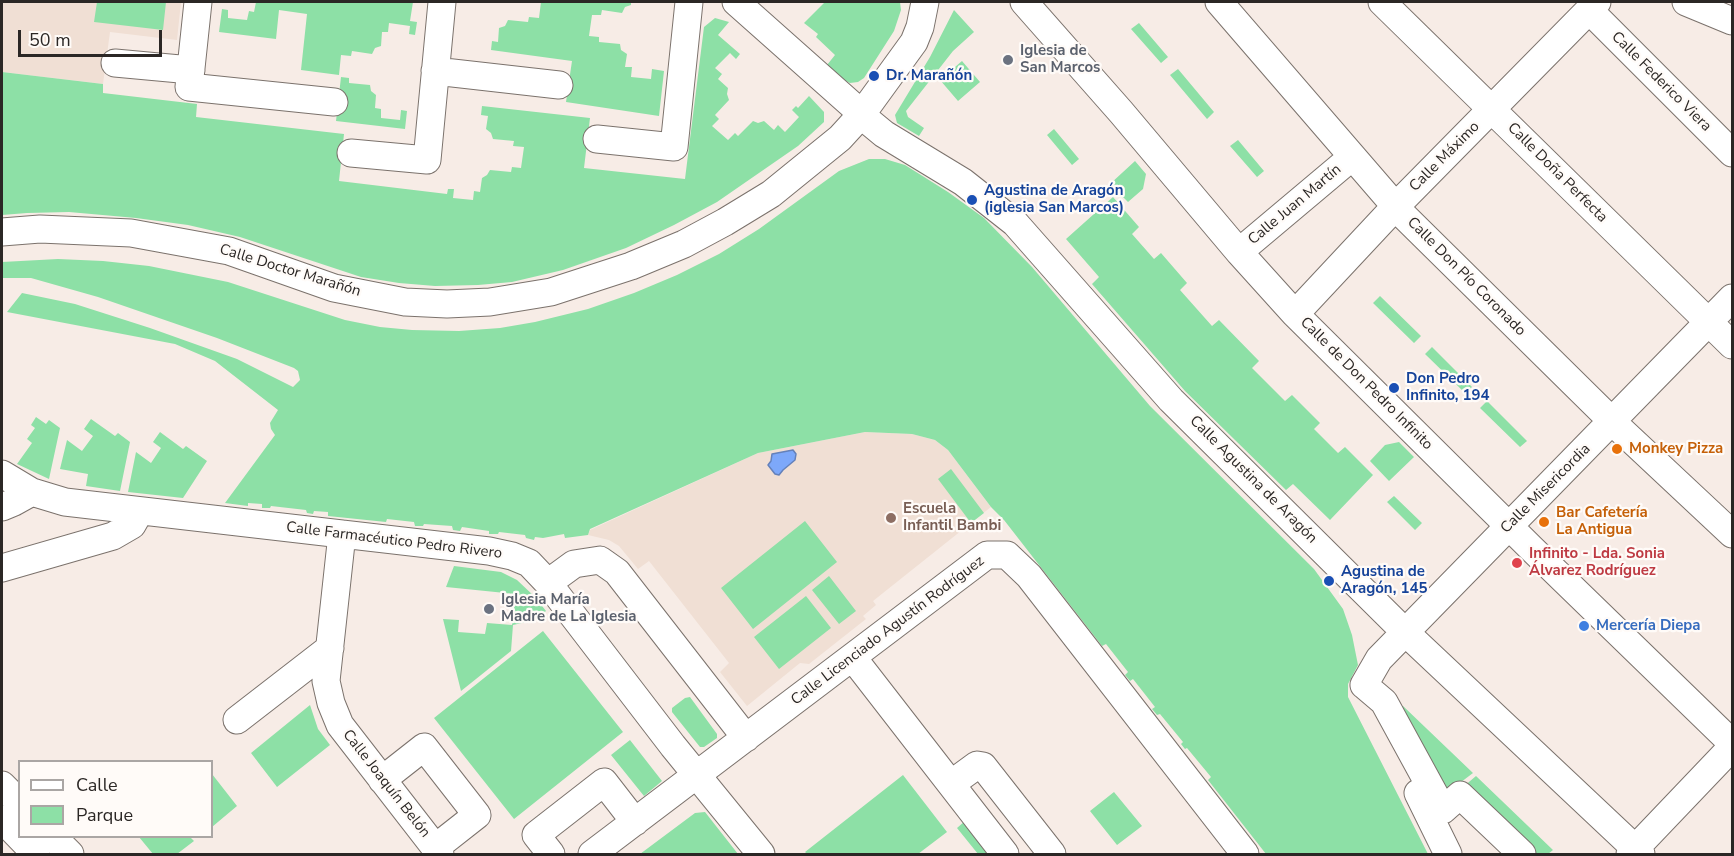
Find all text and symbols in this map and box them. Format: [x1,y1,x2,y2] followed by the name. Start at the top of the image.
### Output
[21,18,165,56] scale bar
[29,28,71,52] text: 50 m
[1607,28,1715,136] street label: Calle Federico Viera
[1020,42,1100,77] place label: Iglesia de San Marcos
[1001,53,1015,67] marker: Iglesia de San Marcos
[886,67,972,85] place label: Dr. Marañón
[867,69,881,83] marker: Dr. Marañón
[1406,118,1484,196] street label: Calle Máximo
[1503,119,1611,227] street label: Calle Doña Perfecta
[1245,161,1345,249] street label: Calle Juan Martín
[984,182,1124,217] place label: Agustina de Aragón (iglesia San Marcos)
[965,193,979,207] marker: Agustina de Aragón (iglesia San Marcos)
[1403,214,1529,340] street label: Calle Don Pío Coronado
[217,241,363,301] street label: Calle Doctor Marañón
[1296,314,1436,454] street label: Calle de Don Pedro Infinito
[1406,370,1490,405] place label: Don Pedro Infinito, 194
[1387,381,1401,395] marker: Don Pedro Infinito, 194
[1185,412,1321,548] street label: Calle Agustina de Aragón
[1497,440,1595,538] street label: Calle Misericordia
[1629,440,1723,458] place label: Monkey Pizza
[1610,442,1624,456] marker: Monkey Pizza
[903,500,1001,535] place label: Escuela Infantil Bambi
[1556,504,1648,539] place label: Bar Cafetería La Antigua
[884,511,898,525] marker: Escuela Infantil Bambi
[1537,515,1551,529] marker: Bar Cafetería La Antigua
[285,519,503,563] street label: Calle Farmacéutico Pedro Rivero
[1529,545,1665,580] place label: Infinito - Lda. Sonia Álvarez Rodríguez
[788,553,988,709] street label: Calle Licenciado Agustín Rodríguez
[1510,556,1524,570] marker: Infinito - Lda. Sonia Álvarez Rodríguez
[1341,563,1427,598] place label: Agustina de Aragón, 145
[1322,574,1336,588] marker: Agustina de Aragón, 145
[501,591,636,626] place label: Iglesia María Madre de La Iglesia
[482,602,496,616] marker: Iglesia María Madre de La Iglesia
[1596,617,1701,635] place label: Mercería Diepa
[1577,619,1591,633] marker: Mercería Diepa
[338,726,434,842] street label: Calle Joaquín Belón
[18,760,213,838] legend
[76,773,118,797] text: Calle
[76,803,133,827] text: Parque

